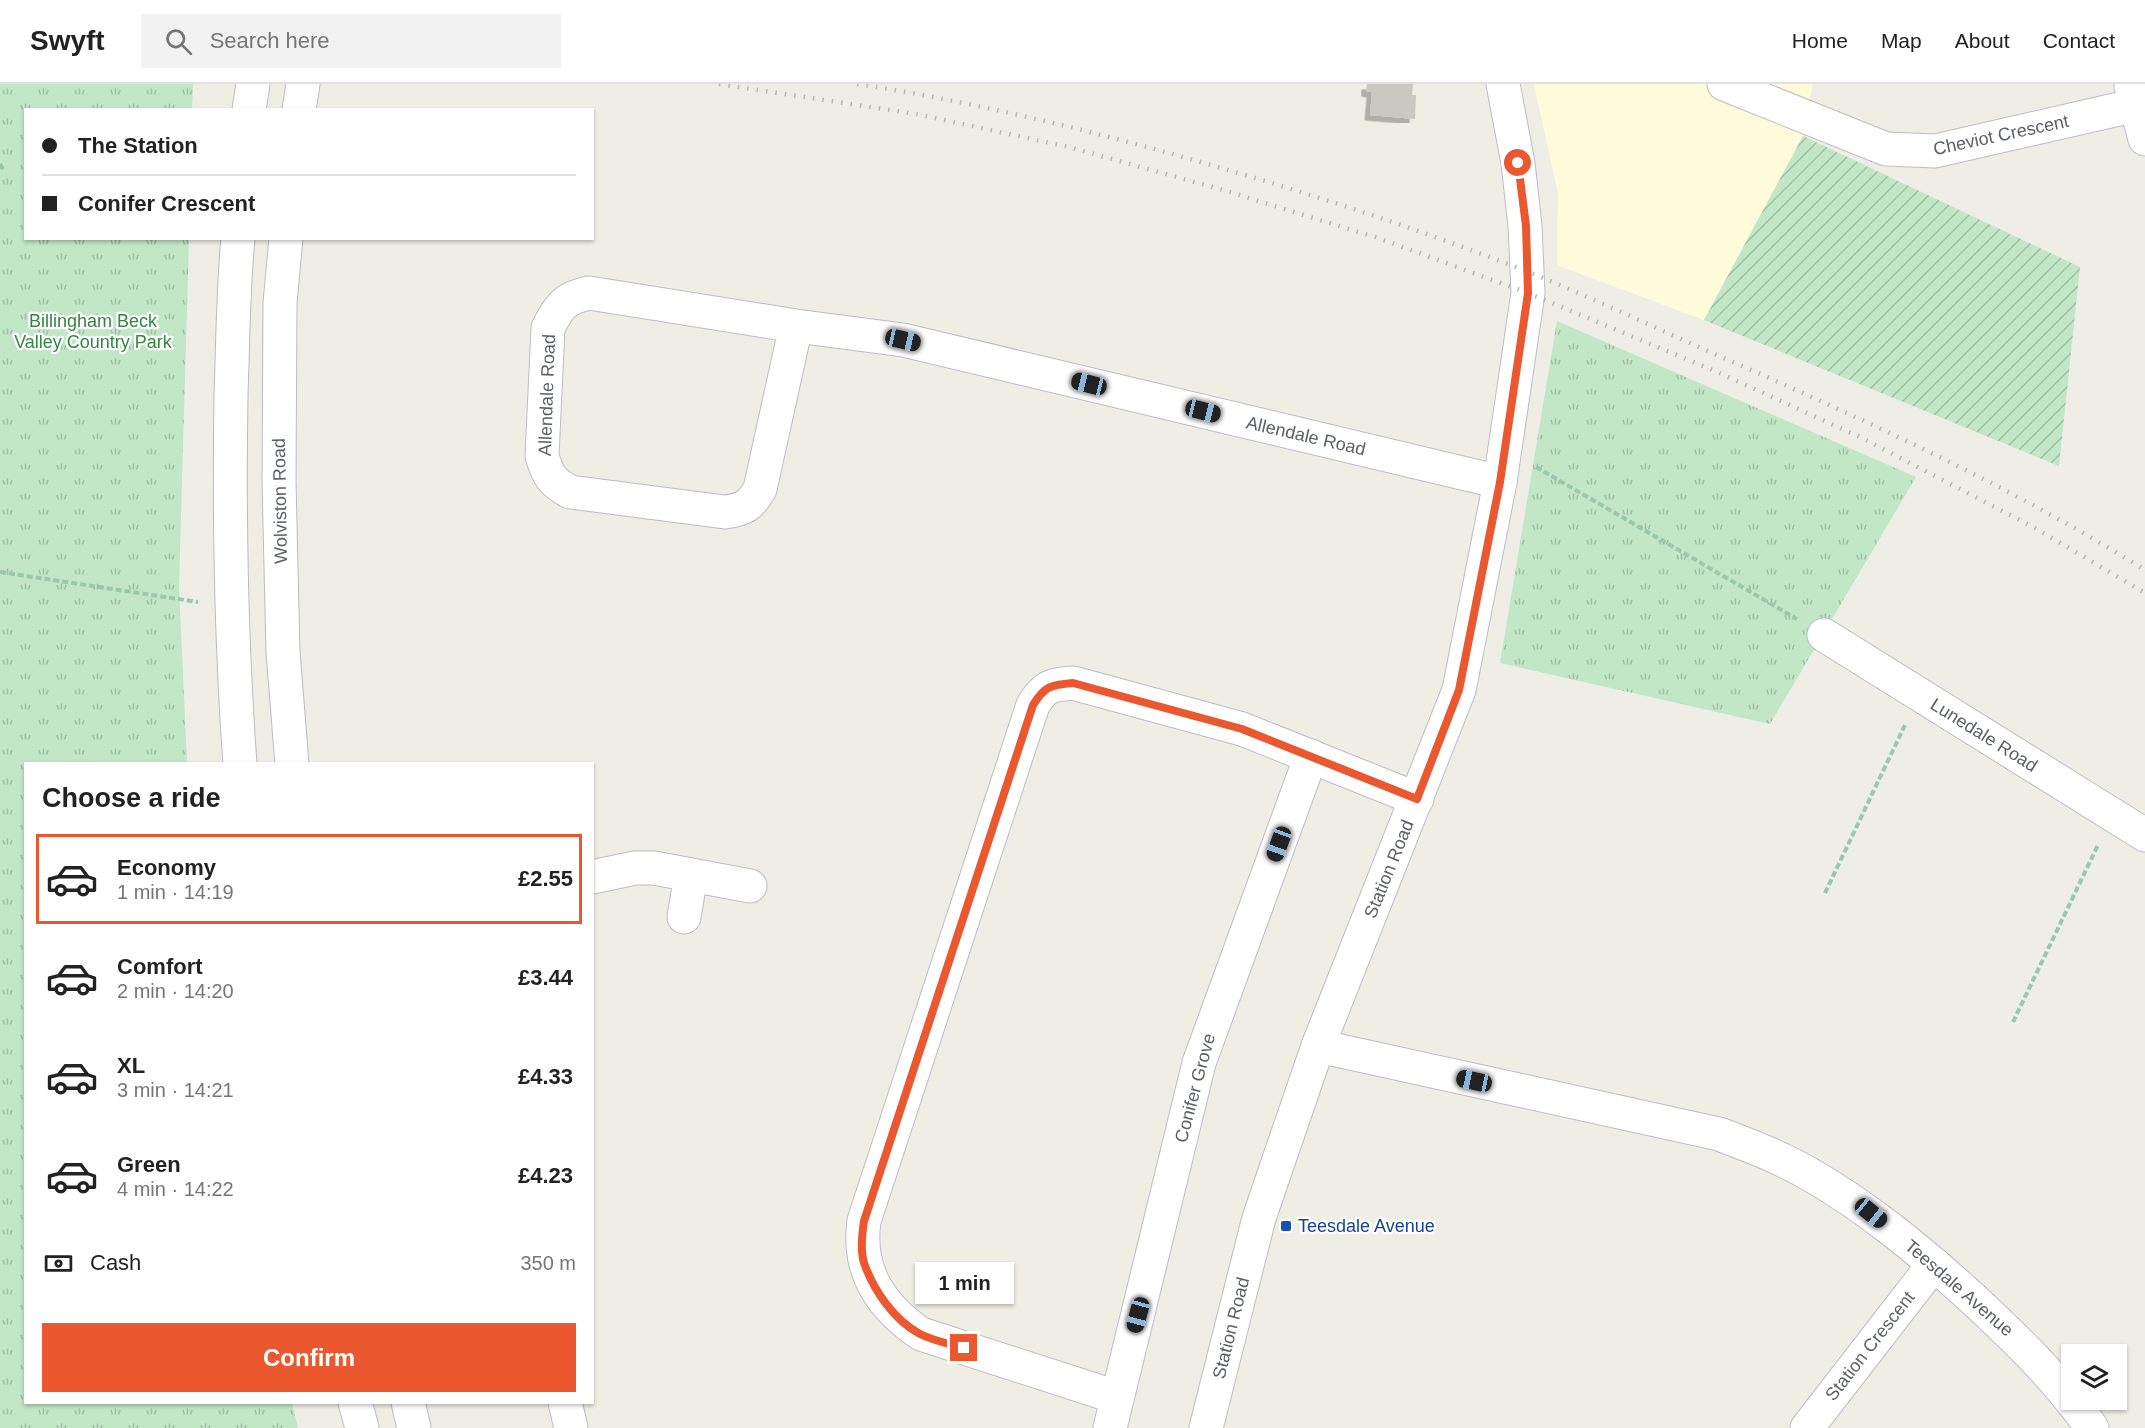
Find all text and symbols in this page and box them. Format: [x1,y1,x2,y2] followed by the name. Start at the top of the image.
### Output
[141,14,561,68] search box
[30,25,105,56] text: Swyft
[162,25,195,58] icon: search
[210,28,330,53] text: Search here
[1792,29,1848,52] text: Home
[1881,29,1922,52] text: Map
[1955,29,2010,52] text: About
[2043,29,2115,52] text: Contact
[1931,111,2071,159] street label: Cheviot Crescent
[78,133,198,158] text: The Station
[1504,149,1531,176] route start
[78,191,255,216] text: Conifer Crescent
[14,311,173,352] park label: Billingham Beck Valley Country Park
[883,327,923,353] car
[535,334,559,456] street label: Allendale Road
[1069,371,1109,397] car
[1183,398,1223,424] car
[1244,413,1368,459] street label: Allendale Road
[269,438,291,564] street label: Wolviston Road
[1927,694,2041,776] street label: Lunedale Road
[42,783,221,813] text: Choose a ride
[1360,817,1418,921] street label: Station Road
[1264,824,1294,864] car
[45,852,99,906] icon: car
[117,855,216,880] text: Economy
[518,866,573,891] text: £2.55
[117,881,234,903] text: 1 min · 14:19
[45,951,99,1005] icon: car
[117,954,203,979] text: Comfort
[518,965,573,990] text: £3.44
[117,980,234,1002] text: 2 min · 14:20
[1171,1031,1219,1145] street label: Conifer Grove
[45,1050,99,1104] icon: car
[117,1053,145,1078] text: XL
[518,1064,573,1089] text: £4.33
[1455,1068,1493,1094] car
[117,1079,234,1101] text: 3 min · 14:21
[45,1149,99,1203] icon: car
[117,1152,181,1177] text: Green
[518,1163,573,1188] text: £4.23
[117,1178,234,1200] text: 4 min · 14:22
[1851,1195,1891,1231] car
[1298,1216,1435,1236] place label: Teesdale Avenue
[1279,1219,1293,1233] marker: Teesdale Avenue
[1901,1236,2017,1340] street label: Teesdale Avenue
[42,1247,75,1280] icon: cash
[90,1250,141,1275] text: Cash
[520,1252,576,1274] text: 350 m
[914,1261,1014,1303] callout: 1 min
[938,1272,991,1294] text: 1 min
[1209,1275,1253,1381] street label: Station Road
[1821,1287,1919,1405] street label: Station Crescent
[1125,1295,1151,1335] car
[42,1323,576,1392] button: Confirm
[950,1334,977,1361] route end
[2061,1344,2127,1410] map controls
[2061,1344,2127,1410] button: layers

